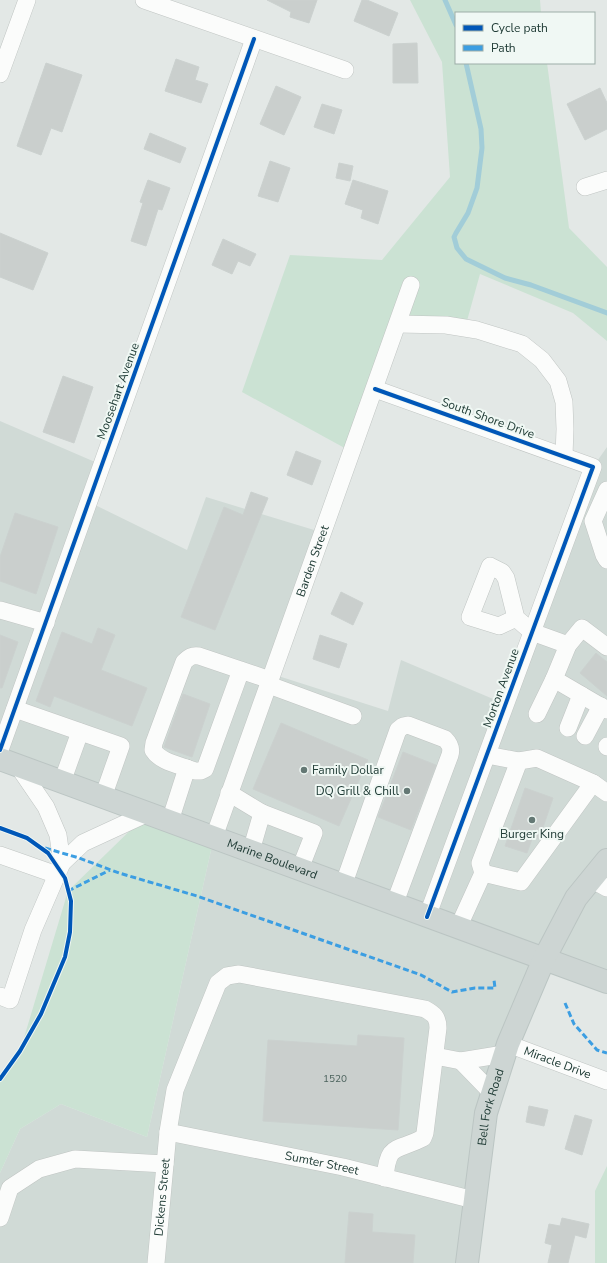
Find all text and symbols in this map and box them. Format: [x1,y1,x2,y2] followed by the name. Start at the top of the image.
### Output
[455,12,595,64] legend
[491,20,548,36] text: Cycle path
[491,40,516,56] text: Path
[93,340,143,442] street label: Moosehart Avenue
[439,394,537,442] street label: South Shore Drive
[292,522,333,599] street label: Barden Street
[479,646,523,730] street label: Morton Avenue
[312,762,384,778] place label: Family Dollar
[299,765,309,775] marker: Family Dollar
[316,783,399,799] place label: DQ Grill & Chill
[402,786,412,796] marker: DQ Grill & Chill
[527,815,537,825] marker: Burger King
[500,826,564,842] place label: Burger King
[225,835,320,883] street label: Marine Boulevard
[522,1043,594,1082] street label: Miracle Drive
[474,1066,508,1147] street label: Bell Fork Road
[323,1072,347,1086] house number: 1520
[284,1148,361,1179] street label: Sumter Street
[150,1157,174,1237] street label: Dickens Street

